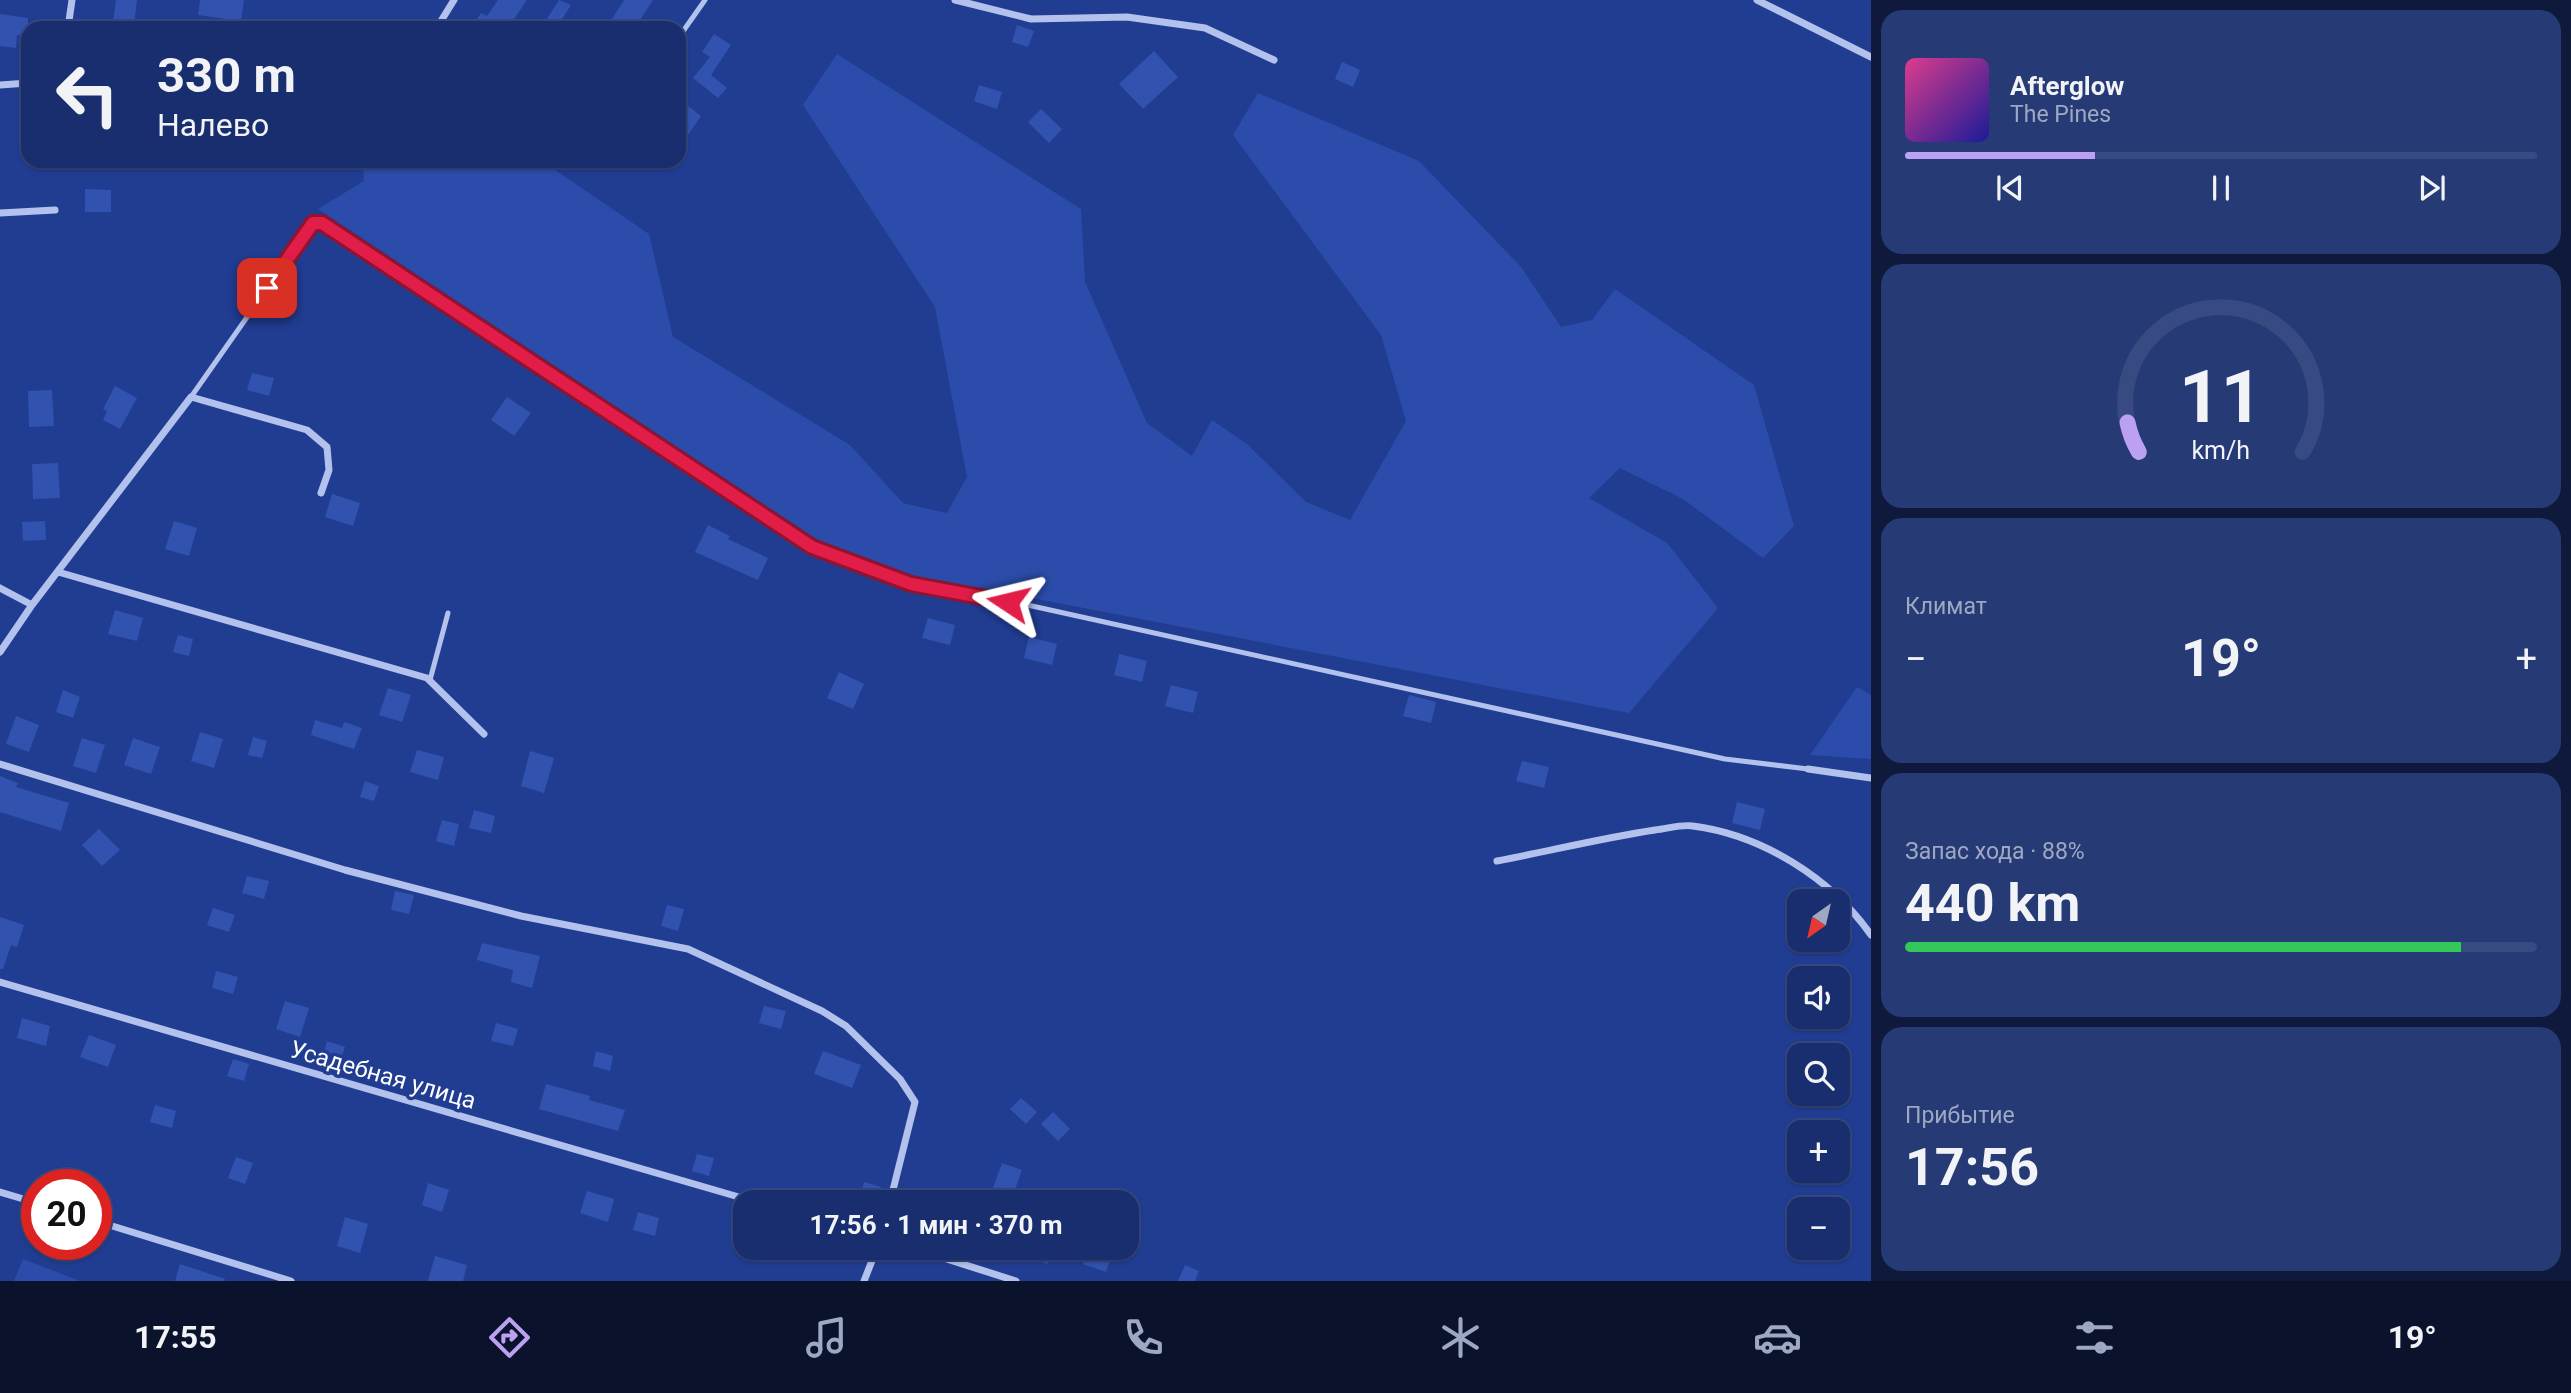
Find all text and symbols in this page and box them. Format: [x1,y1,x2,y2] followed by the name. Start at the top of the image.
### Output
[157,47,296,104] text: 330 m
[42,49,133,140] icon: left
[2010,71,2124,101] text: Afterglow
[2010,101,2111,128] text: The Pines
[157,106,269,144] text: Налево
[1991,169,2029,207] icon: previous
[2202,169,2240,207] icon: pause
[2413,169,2451,207] icon: next
[237,258,297,318] pin
[248,269,286,307] icon: arrive
[2179,355,2263,441] text: 11
[2192,436,2250,465] text: km/h
[971,565,1045,639] position arrow
[1905,593,1987,620] text: Климат
[2181,628,2261,689] text: 19°
[1905,637,1927,681] text: −
[2515,637,2537,681] text: +
[1905,838,2085,865] text: Запас хода · 88%
[1905,873,2080,934] text: 440 km
[1787,889,1850,952] north arrow
[1787,889,1850,1260] map controls
[1787,966,1850,1029] button: sound
[287,1035,479,1115] street label: Усадебная улица
[1787,1043,1850,1106] button: search
[1905,1102,2015,1129] text: Прибытие
[1787,1120,1850,1183] button: +
[1905,1137,2039,1198] text: 17:56
[21,1169,112,1260] speed limit sign: 20
[1787,1197,1850,1260] button: −
[810,1210,1062,1240] text: 17:56 · 1 мин · 370 m
[485,1313,534,1362] icon: directions
[802,1313,851,1362] icon: music
[1119,1313,1168,1362] icon: phone
[1436,1313,1485,1362] icon: climate
[1753,1313,1802,1362] icon: car
[2070,1313,2119,1362] icon: filters
[134,1318,217,1356] text: 17:55
[2388,1318,2437,1356] text: 19°

